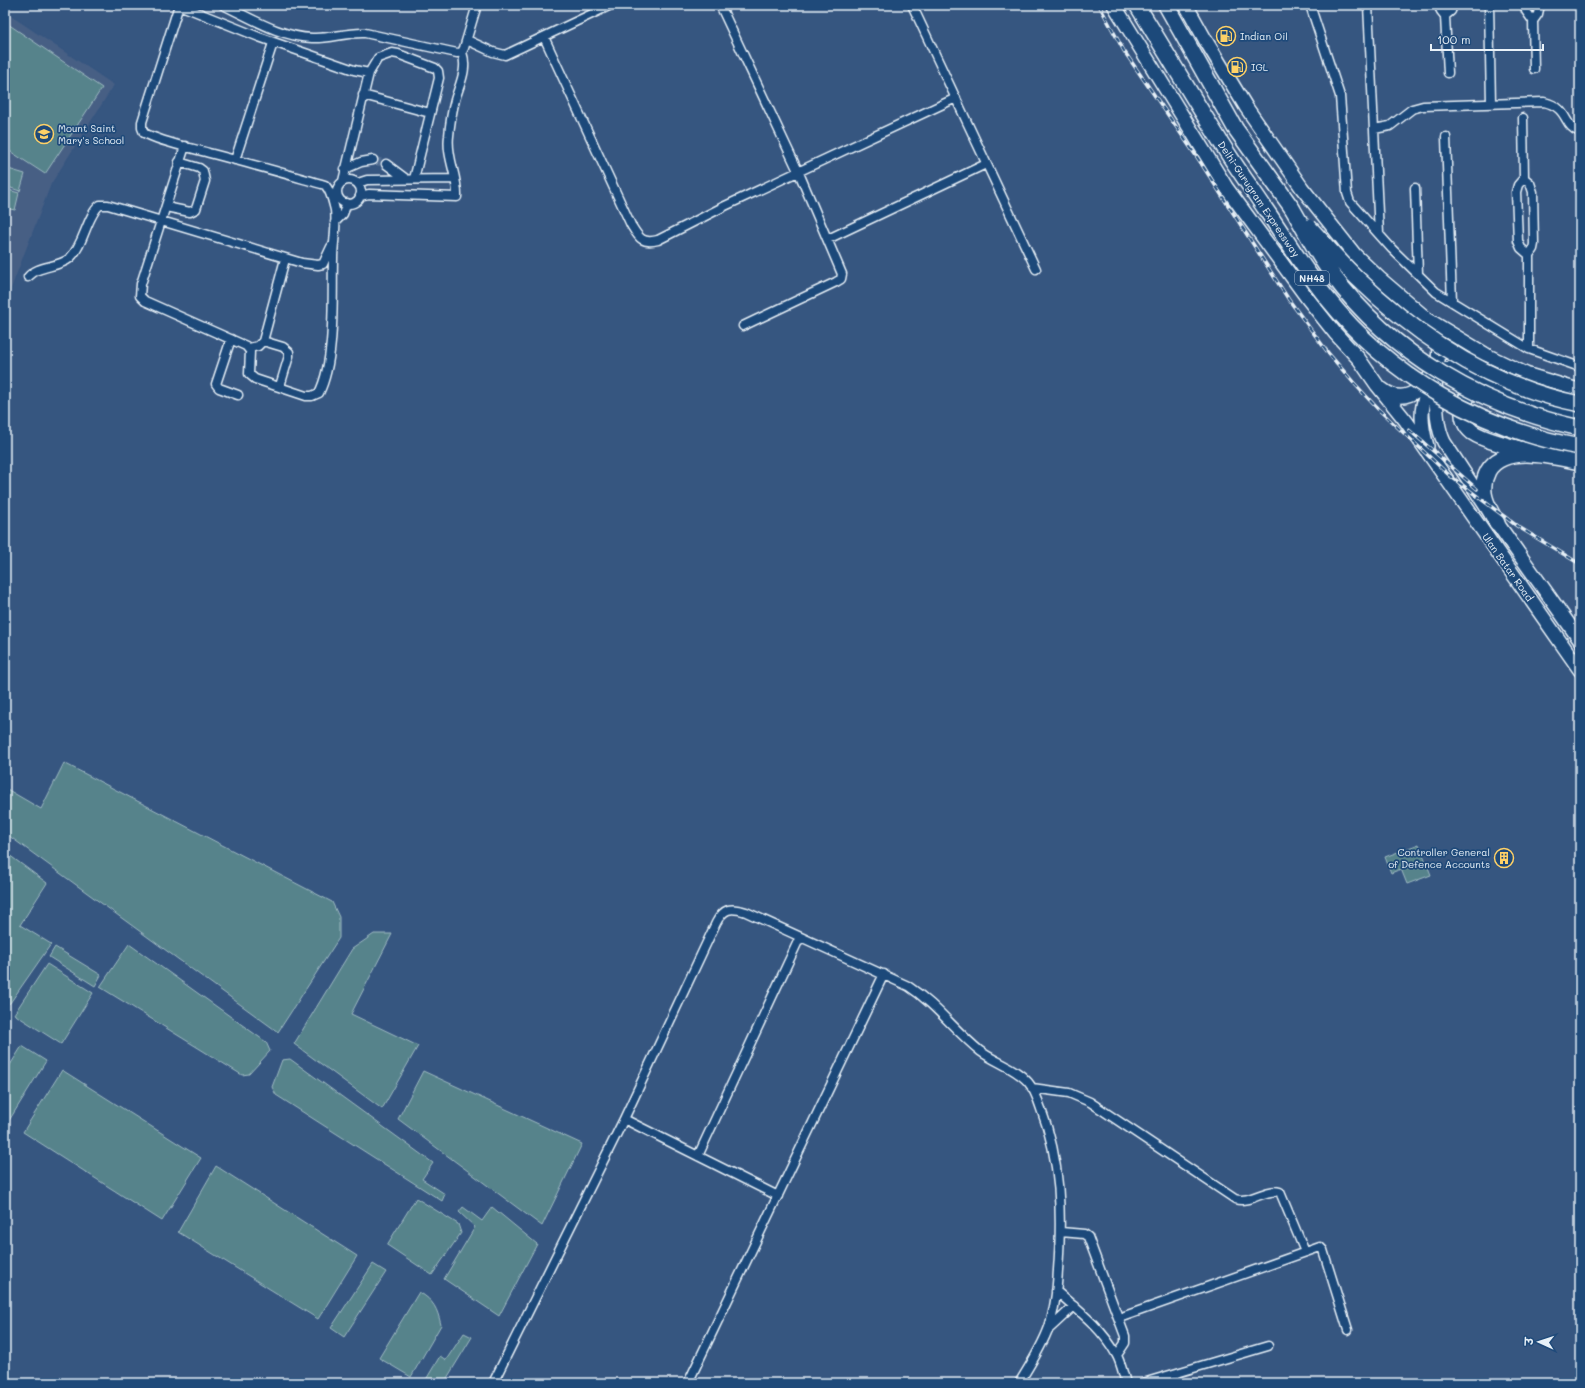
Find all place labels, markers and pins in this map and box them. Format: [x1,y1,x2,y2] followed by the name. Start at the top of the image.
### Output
[1215,25,1237,47] fuel station icon: Indian Oil
[1240,29,1288,43] place label: Indian Oil
[1226,56,1248,78] fuel station icon: IGL
[1251,60,1269,74] place label: IGL
[58,121,124,147] place label: Mount Saint Mary's School
[33,123,55,145] school or university icon: Mount Saint Mary's School
[1388,845,1490,871] place label: Controller General of Defence Accounts
[1493,847,1515,869] building icon: Controller General of Defence Accounts

